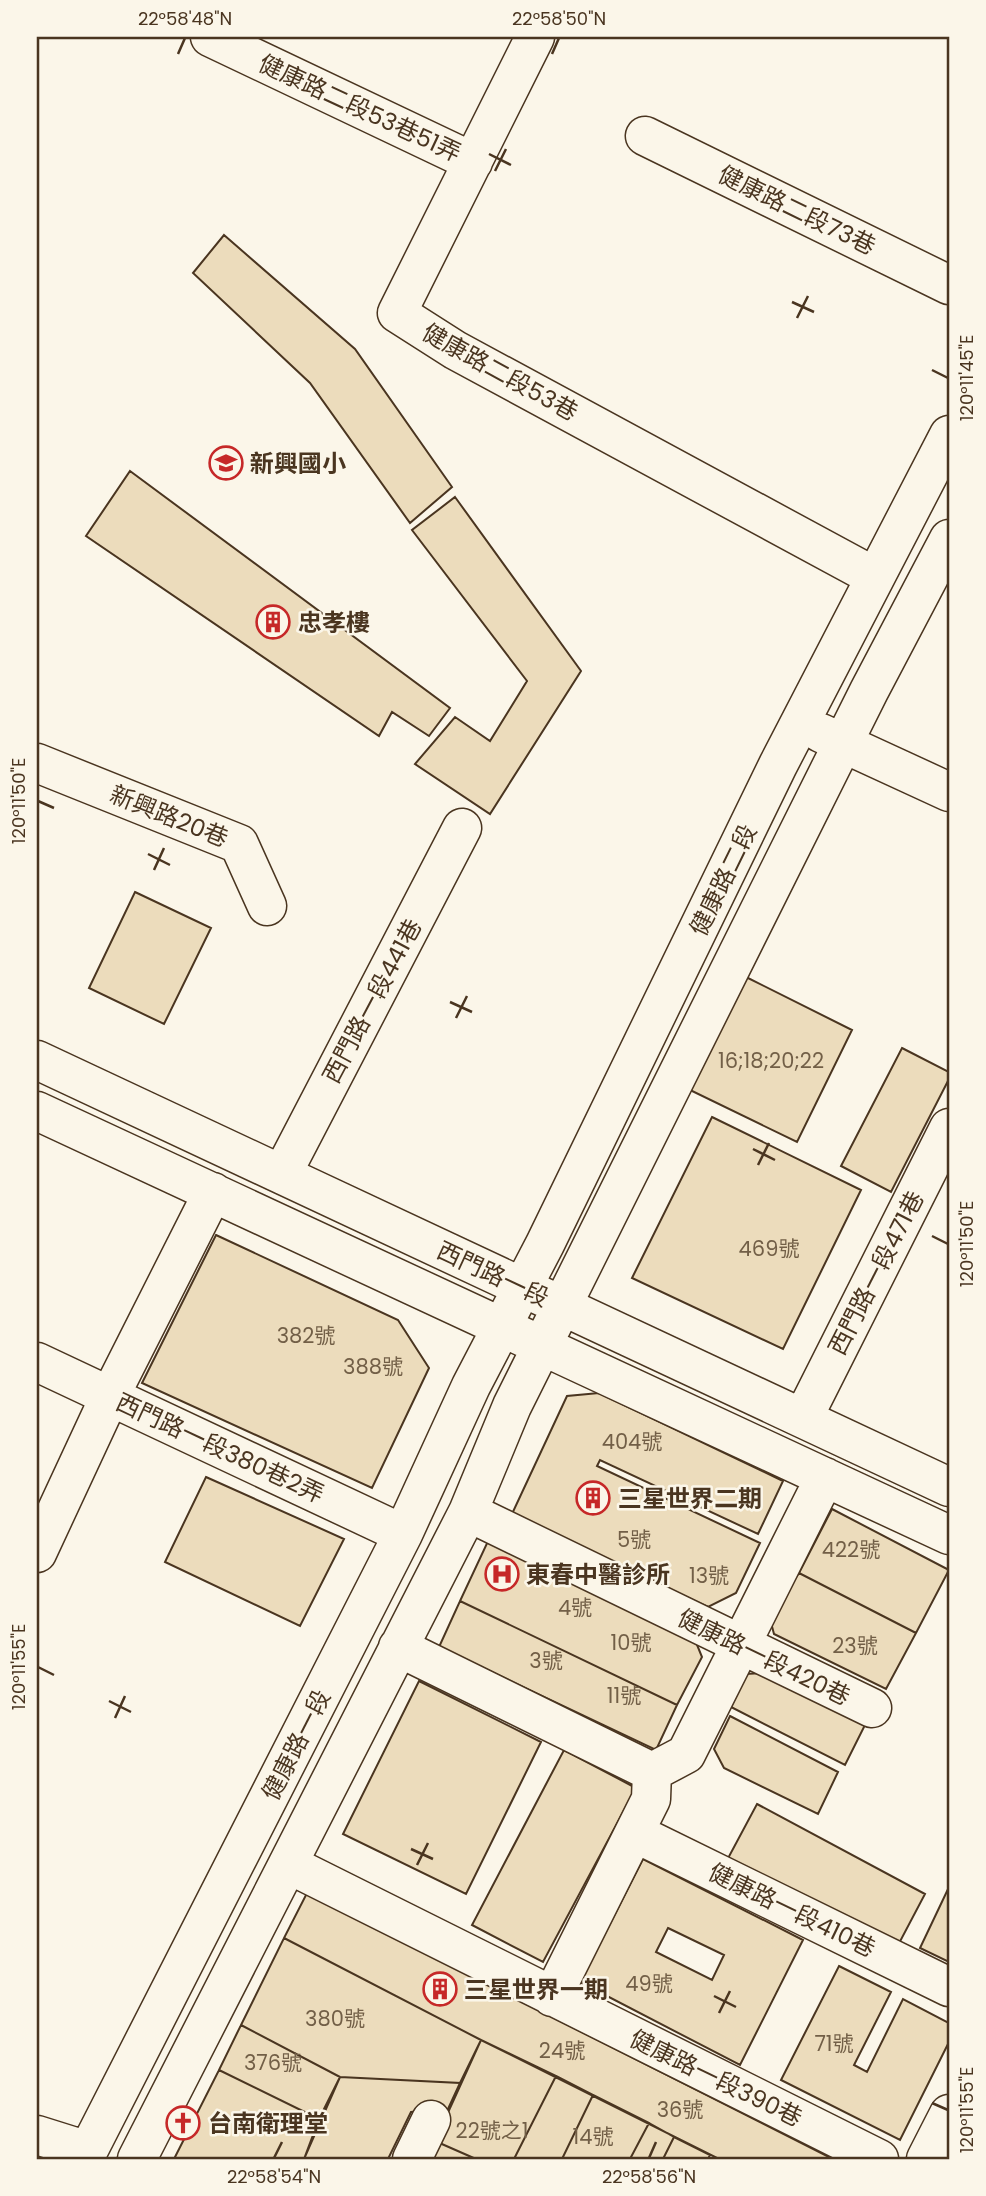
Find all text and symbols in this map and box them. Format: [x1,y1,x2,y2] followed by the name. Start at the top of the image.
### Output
[138,6,232,31] text: 22°58'48"N
[512,6,606,31] text: 22°58'50"N
[253,47,467,169] street label: 健康路二段53巷51弄
[713,158,881,262] street label: 健康路二段73巷
[416,316,584,428] street label: 健康路二段53巷
[954,335,979,421] text: 120°11'45"E
[207,444,245,482] school or university icon: 新興國小
[250,447,346,480] place label: 新興國小
[254,603,292,641] building icon: 忠孝樓
[298,606,370,639] place label: 忠孝樓
[6,758,31,844] text: 120°11'50"E
[105,777,233,855] street label: 新興路20巷
[682,819,764,941] street label: 健康路二段
[315,913,429,1089] street label: 西門路一段441巷
[718,1046,824,1075] house number: 16;18;20;22
[820,1185,932,1361] street label: 西門路一段471巷
[954,1201,979,1287] text: 120°11'50"E
[432,1234,554,1314] street label: 西門路一段
[739,1234,799,1263] house number: 469號
[277,1321,335,1350] house number: 382號
[343,1352,403,1381] house number: 388號
[111,1385,329,1511] street label: 西門路一段380巷2弄
[602,1427,662,1456] house number: 404號
[574,1479,612,1517] building icon: 三星世界二期
[618,1482,762,1515] place label: 三星世界二期
[617,1525,651,1554] house number: 5號
[822,1535,880,1564] house number: 422號
[483,1555,521,1593] hospital icon: 東春中醫診所
[526,1558,670,1591] place label: 東春中醫診所
[689,1561,729,1590] house number: 13號
[558,1593,592,1622] house number: 4號
[672,1601,856,1713] street label: 健康路一段420巷
[6,1624,31,1710] text: 120°11'55"E
[611,1628,651,1657] house number: 10號
[832,1631,878,1660] house number: 23號
[529,1646,563,1675] house number: 3號
[607,1681,641,1710] house number: 11號
[254,1684,338,1806] street label: 健康路一段
[703,1855,881,1965] street label: 健康路一段410巷
[625,1969,673,1998] house number: 49號
[421,1970,459,2008] building icon: 三星世界一期
[464,1973,608,2006] place label: 三星世界一期
[305,2004,365,2033] house number: 380號
[624,2022,808,2134] street label: 健康路一段390巷
[814,2029,854,2058] house number: 71號
[539,2036,585,2065] house number: 24號
[244,2048,302,2077] house number: 376號
[954,2067,979,2153] text: 120°11'55"E
[657,2095,703,2124] house number: 36號
[164,2104,202,2142] church icon: 台南衛理堂
[208,2107,328,2140] place label: 台南衛理堂
[456,2116,528,2145] house number: 22號之1
[573,2122,613,2151] house number: 14號
[227,2164,321,2189] text: 22°58'54"N
[602,2164,696,2189] text: 22°58'56"N

